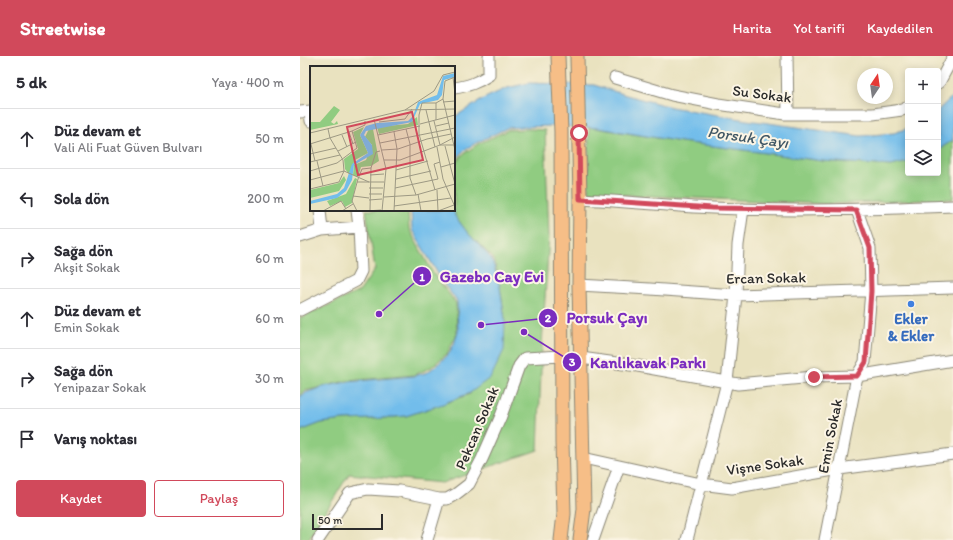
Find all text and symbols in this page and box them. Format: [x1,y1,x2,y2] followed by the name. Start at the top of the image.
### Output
[20,17,106,40] text: Streetwise
[733,20,771,37] text: Harita
[793,20,845,37] text: Yol tarifi
[867,20,933,37] text: Kaydedilen
[310,66,455,211] inset map
[857,68,893,104] north arrow
[905,68,941,176] map controls
[905,68,941,104] button: +
[16,72,47,92] text: 5 dk
[212,75,284,90] text: Yaya · 400 m
[731,81,793,107] street label: Su Sokak
[905,104,941,140] button: −
[54,122,141,140] text: Düz devam et
[707,122,790,152] water label: Porsuk Çayı
[570,124,588,142] route start
[16,128,38,150] icon: ahead
[255,131,284,146] text: 50 m
[54,140,202,155] text: Vali Ali Fuat Güven Bulvarı
[905,140,941,176] button: layers
[16,188,38,210] icon: left
[54,190,109,208] text: Sola dön
[247,191,284,206] text: 200 m
[54,242,113,260] text: Sağa dön
[16,248,38,270] icon: right
[255,251,284,266] text: 60 m
[54,260,120,275] text: Akşit Sokak
[412,262,552,290] callout: Gazebo Cay Evi
[440,267,544,287] text: Gazebo Cay Evi
[726,268,806,288] street label: Ercan Sokak
[419,270,425,284] text: 1
[906,299,916,309] marker: Ekler & Ekler
[54,302,141,320] text: Düz devam et
[538,304,655,332] callout: Porsuk Çayı
[16,308,38,330] icon: ahead
[566,308,648,328] text: Porsuk Çayı
[888,310,935,345] place label: Ekler & Ekler
[255,311,284,326] text: 60 m
[545,311,552,325] text: 2
[54,320,119,335] text: Emin Sokak
[562,348,714,376] callout: Kanlıkavak Parkı
[590,353,706,372] text: Kanlıkavak Parkı
[569,355,576,369] text: 3
[54,362,113,380] text: Sağa dön
[16,368,38,390] icon: right
[805,368,823,386] route end
[255,371,284,386] text: 30 m
[54,380,146,395] text: Yenipazar Sokak
[451,383,503,472] street label: Pekcan Sokak
[814,397,846,475] street label: Emin Sokak
[16,428,38,450] icon: arrive
[54,430,137,448] text: Varış noktası
[725,451,805,479] street label: Vişne Sokak
[16,480,146,517] button: Kaydet
[154,480,284,517] button: Paylaş
[312,512,383,531] scale bar
[318,514,342,527] text: 50 m

